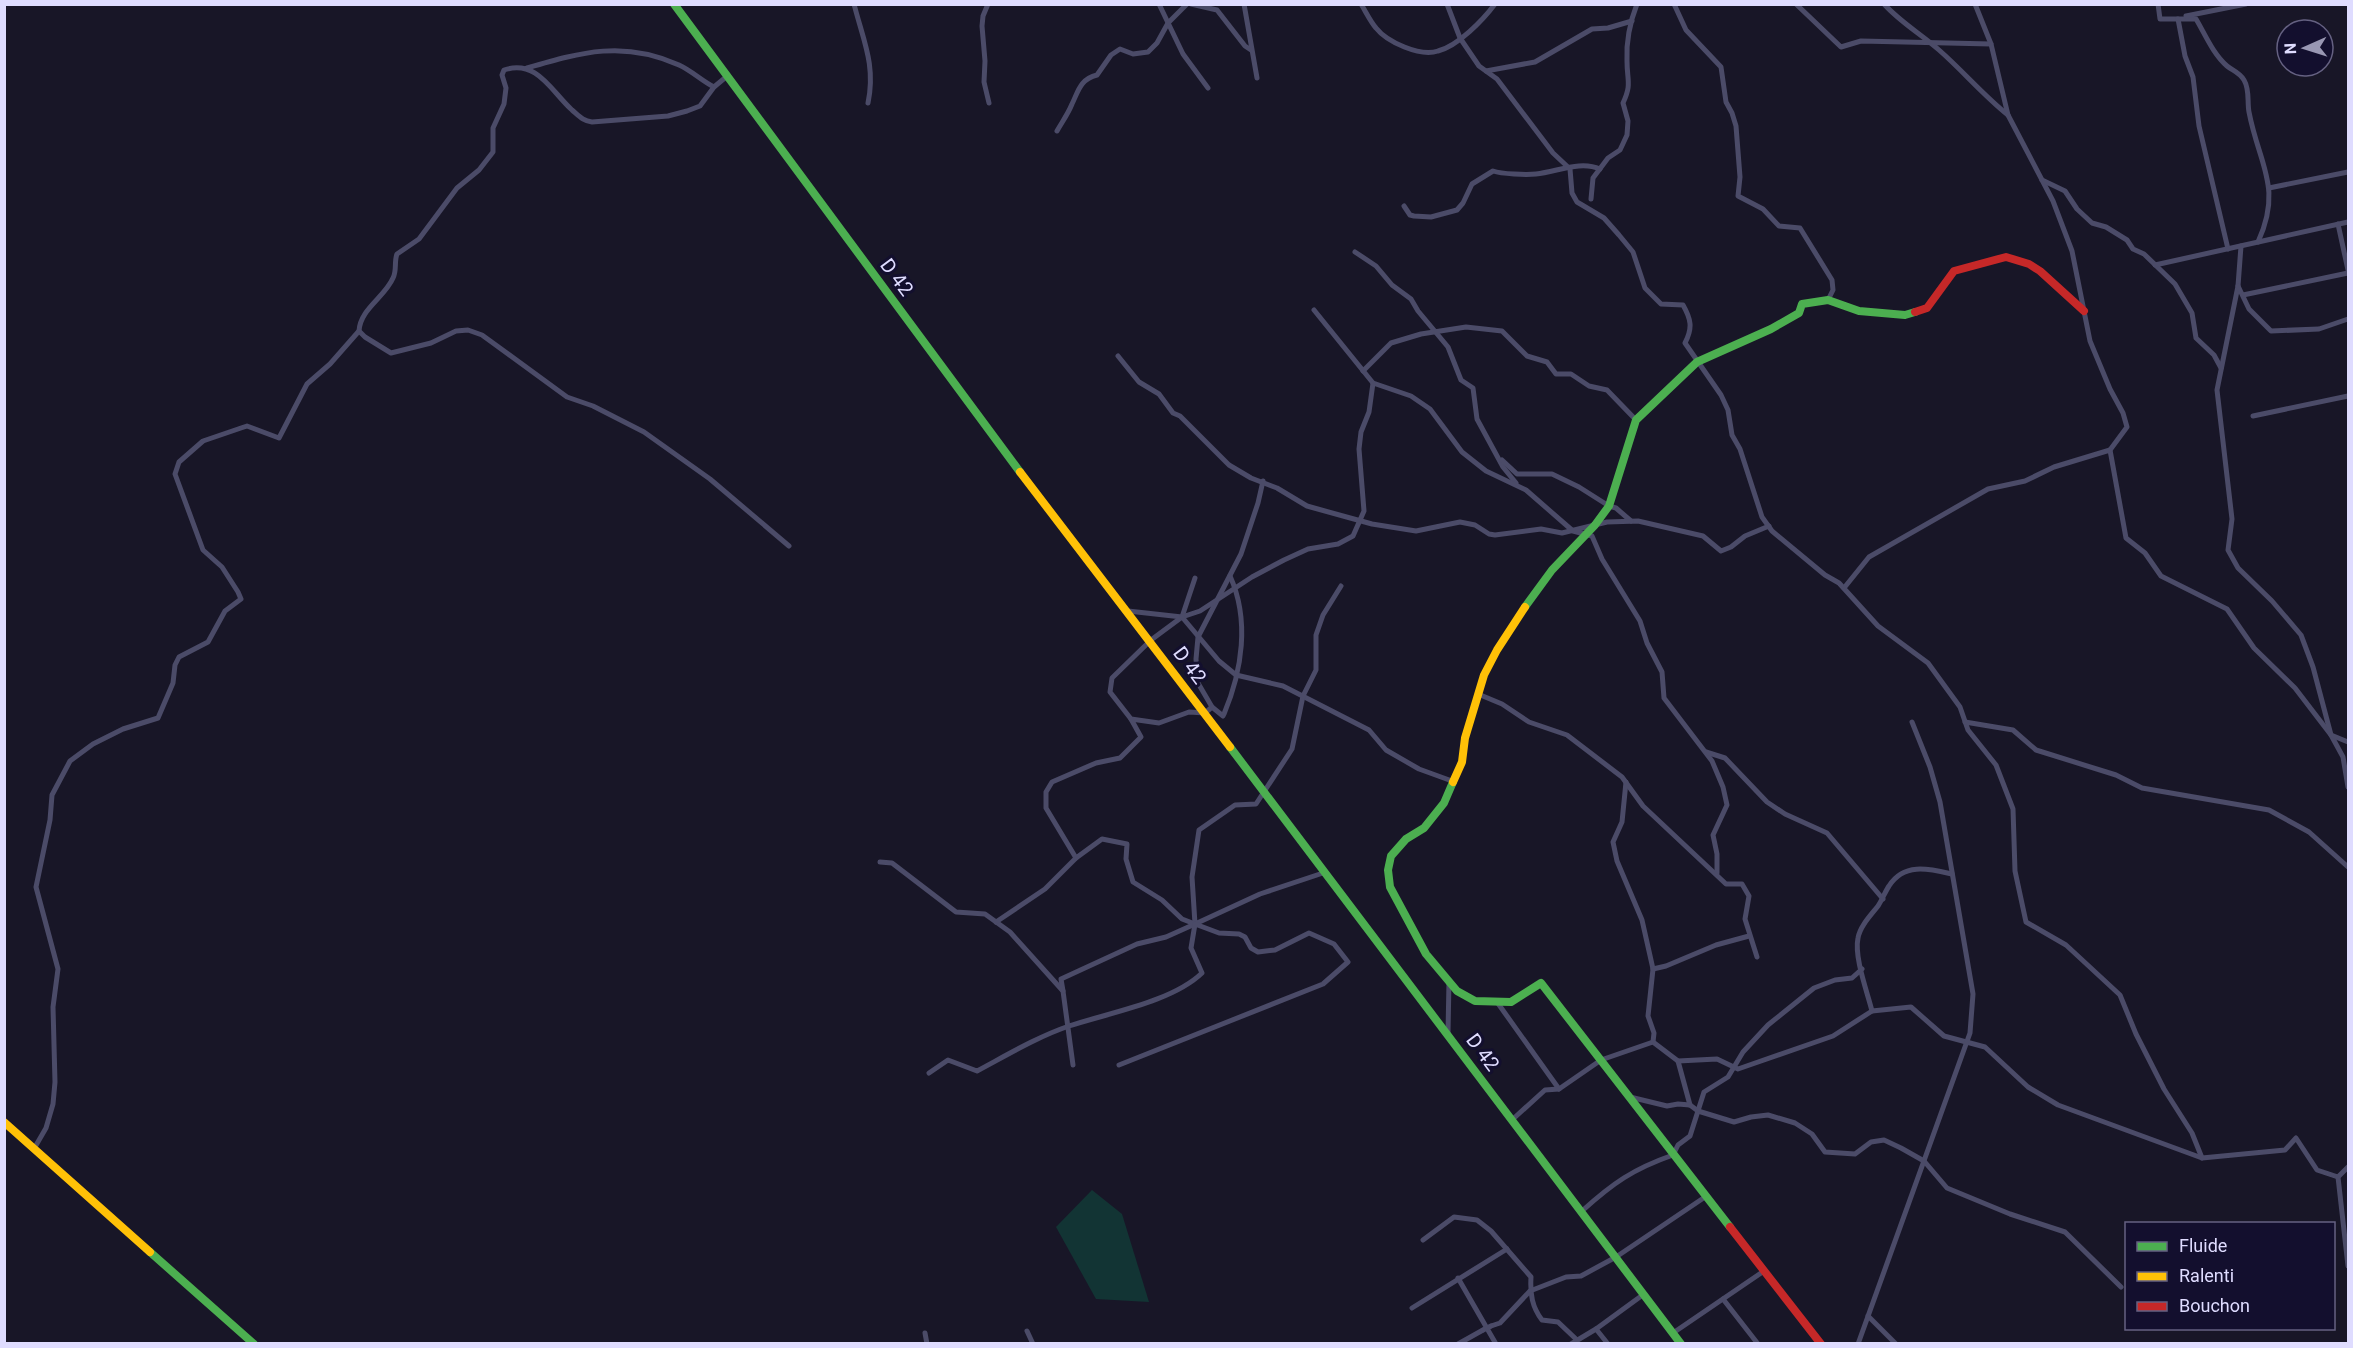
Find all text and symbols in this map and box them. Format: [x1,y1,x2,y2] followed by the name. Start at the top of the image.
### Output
[2275,18,2335,78] north arrow
[2281,43,2300,55] text: N
[875,254,919,300] street label: D 42
[1168,642,1212,688] street label: D 42
[1461,1029,1505,1075] street label: D 42
[2125,1222,2335,1330] legend
[2179,1235,2227,1256] text: Fluide
[2179,1265,2234,1286] text: Ralenti
[2179,1295,2250,1316] text: Bouchon

